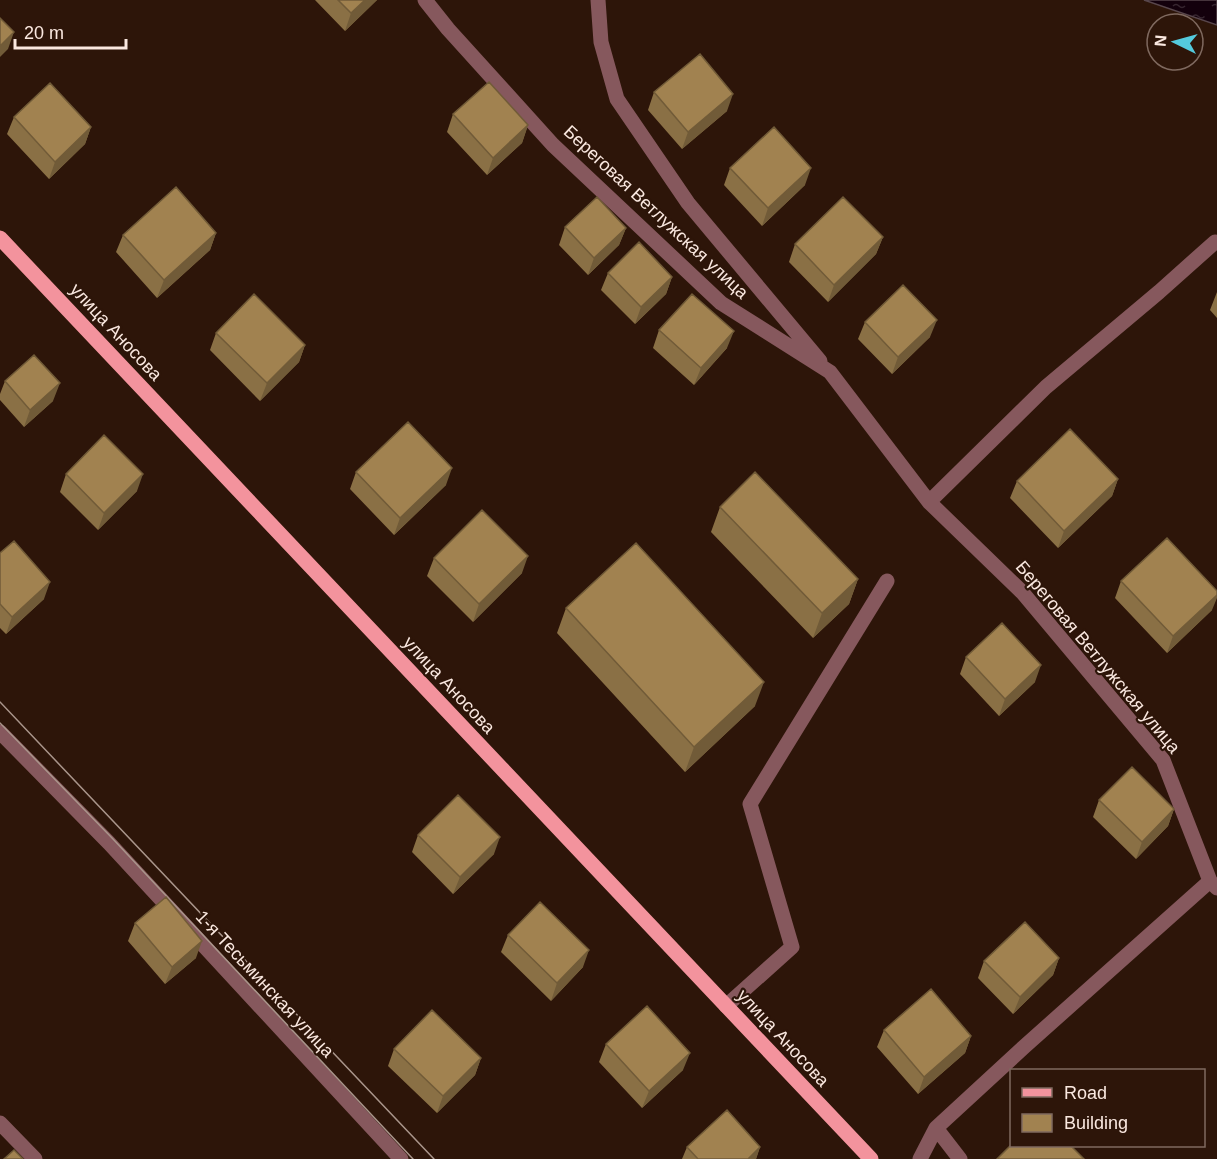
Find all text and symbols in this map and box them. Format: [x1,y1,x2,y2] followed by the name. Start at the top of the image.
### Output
[15,12,126,50] scale bar
[1145,12,1205,72] north arrow
[24,23,64,43] text: 20 m
[1152,34,1170,47] text: N
[560,121,753,303] street label: Береговая Ветлужская улица
[66,279,167,385] street label: улица Аносова
[1012,557,1185,758] street label: Береговая Ветлужская улица
[399,632,500,738] street label: улица Аносова
[192,907,339,1062] street label: 1-я Тесьминская улица
[733,985,834,1091] street label: улица Аносова
[1010,1069,1205,1147] legend
[1064,1083,1107,1103] text: Road
[1064,1113,1128,1133] text: Building

